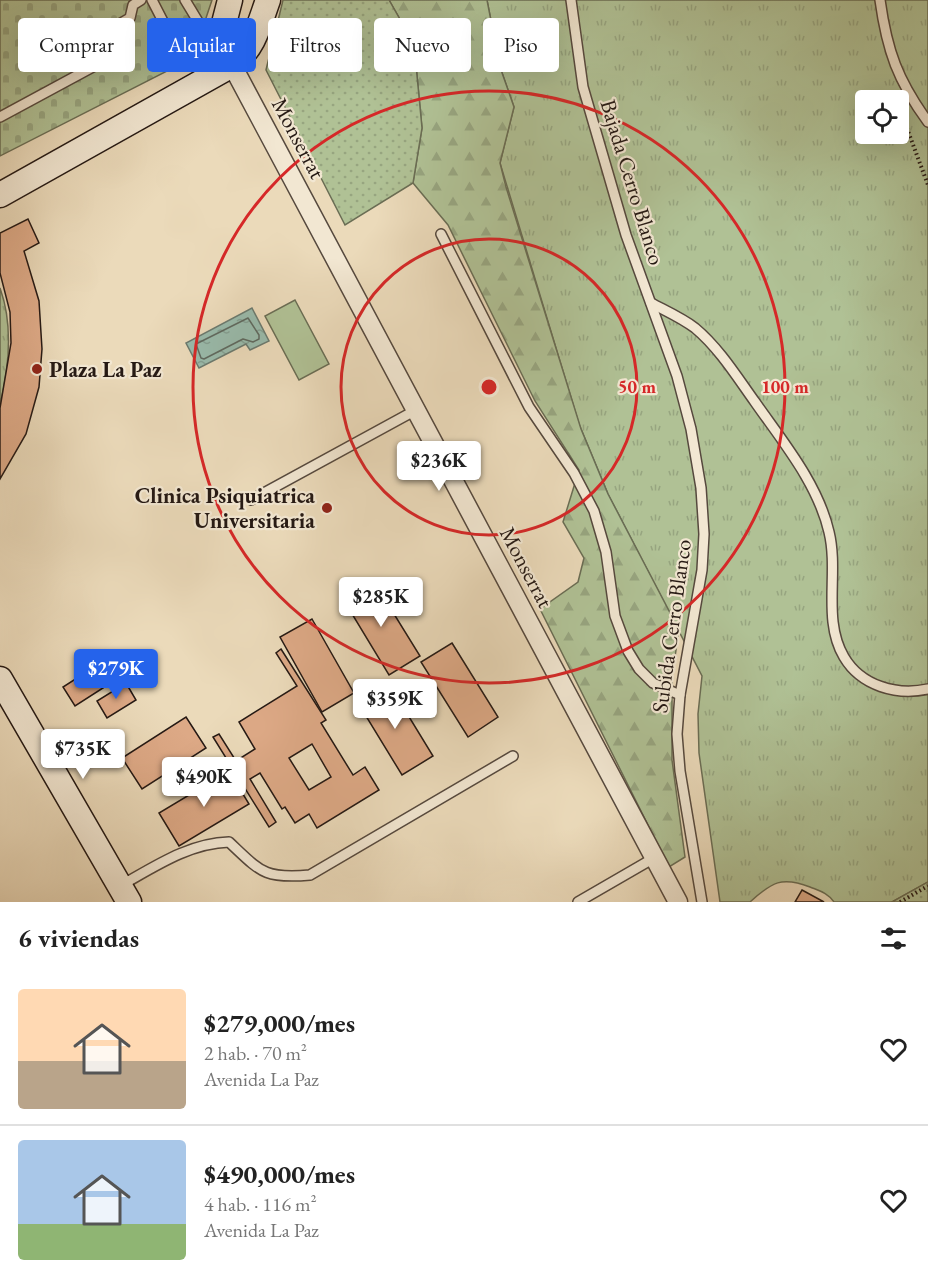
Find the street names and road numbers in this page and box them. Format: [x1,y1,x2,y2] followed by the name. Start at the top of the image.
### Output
[265,93,332,184] street label: Monserrat
[594,96,672,269] street label: Bajada Cerro Blanco
[493,522,560,613] street label: Monserrat
[645,537,698,715] street label: Subida Cerro Blanco

